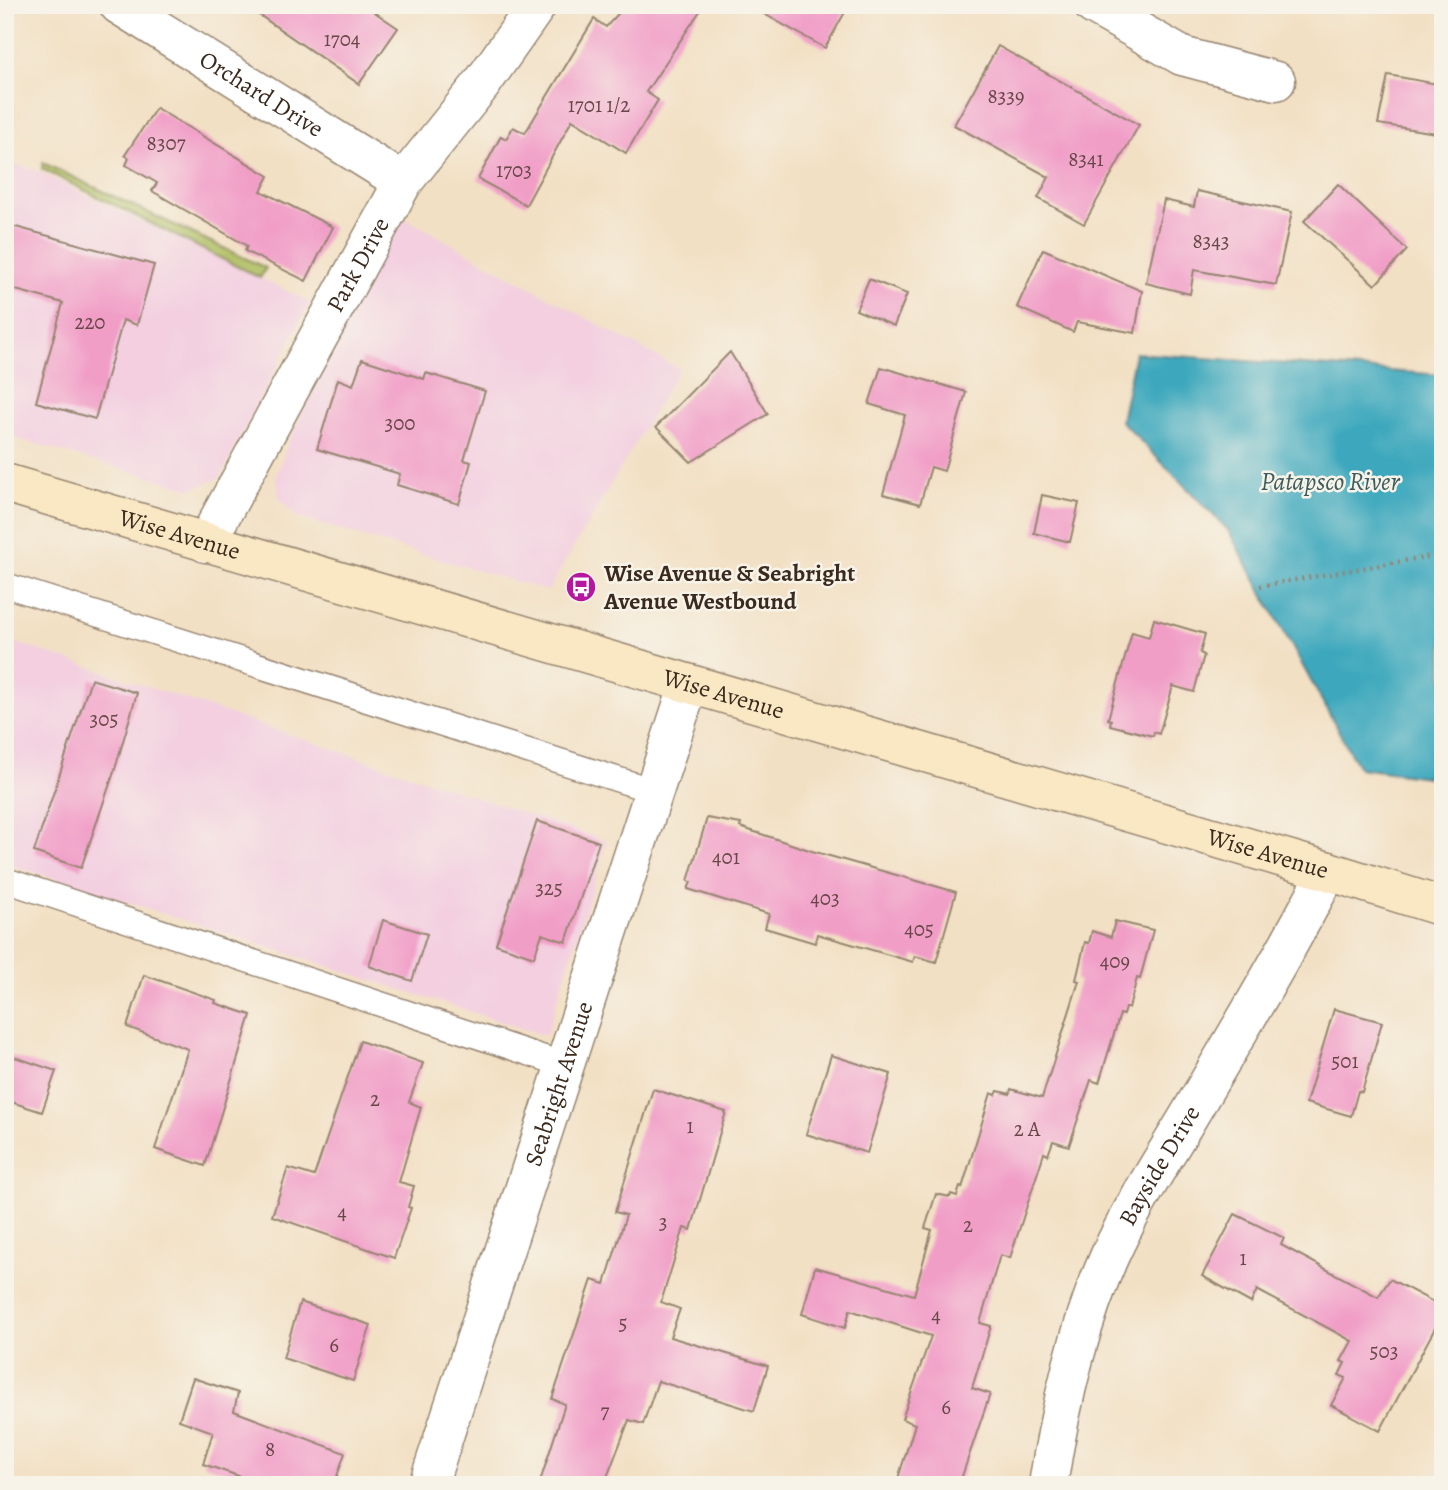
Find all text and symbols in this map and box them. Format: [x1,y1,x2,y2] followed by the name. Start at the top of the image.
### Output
[324,25,360,53] house number: 1704
[194,43,330,145] street label: Orchard Drive
[987,82,1025,110] house number: 8339
[568,91,630,119] house number: 1701 1/2
[147,129,186,157] house number: 8307
[1068,145,1104,173] house number: 8341
[496,156,532,184] house number: 1703
[319,212,397,318] street label: Park Drive
[1192,227,1230,255] house number: 8343
[74,308,106,336] house number: 220
[384,409,416,437] house number: 300
[1261,464,1400,499] water label: Patapsco River
[114,501,244,567] street label: Wise Avenue
[603,557,855,617] place label: Wise Avenue & Seabright Avenue Westbound
[564,570,598,604] bus stop icon: Wise Avenue & Seabright Avenue Westbound
[658,661,788,727] street label: Wise Avenue
[90,705,118,733] house number: 305
[1202,820,1332,886] street label: Wise Avenue
[712,843,740,871] house number: 401
[535,874,563,902] house number: 325
[810,884,840,912] house number: 403
[904,915,934,943] house number: 405
[1100,947,1130,975] house number: 409
[517,997,601,1170] street label: Seabright Avenue
[1331,1047,1359,1075] house number: 501
[370,1085,380,1113] house number: 2
[1111,1100,1207,1231] street label: Bayside Drive
[686,1112,694,1140] house number: 1
[1014,1115,1041,1143] house number: 2 A
[337,1198,347,1226] house number: 4
[659,1208,667,1236] house number: 3
[963,1211,973,1239] house number: 2
[1239,1244,1247,1272] house number: 1
[931,1301,941,1329] house number: 4
[618,1309,628,1337] house number: 5
[329,1331,339,1359] house number: 6
[1370,1337,1398,1365] house number: 503
[941,1393,951,1421] house number: 6
[601,1397,610,1425] house number: 7
[265,1435,275,1463] house number: 8

